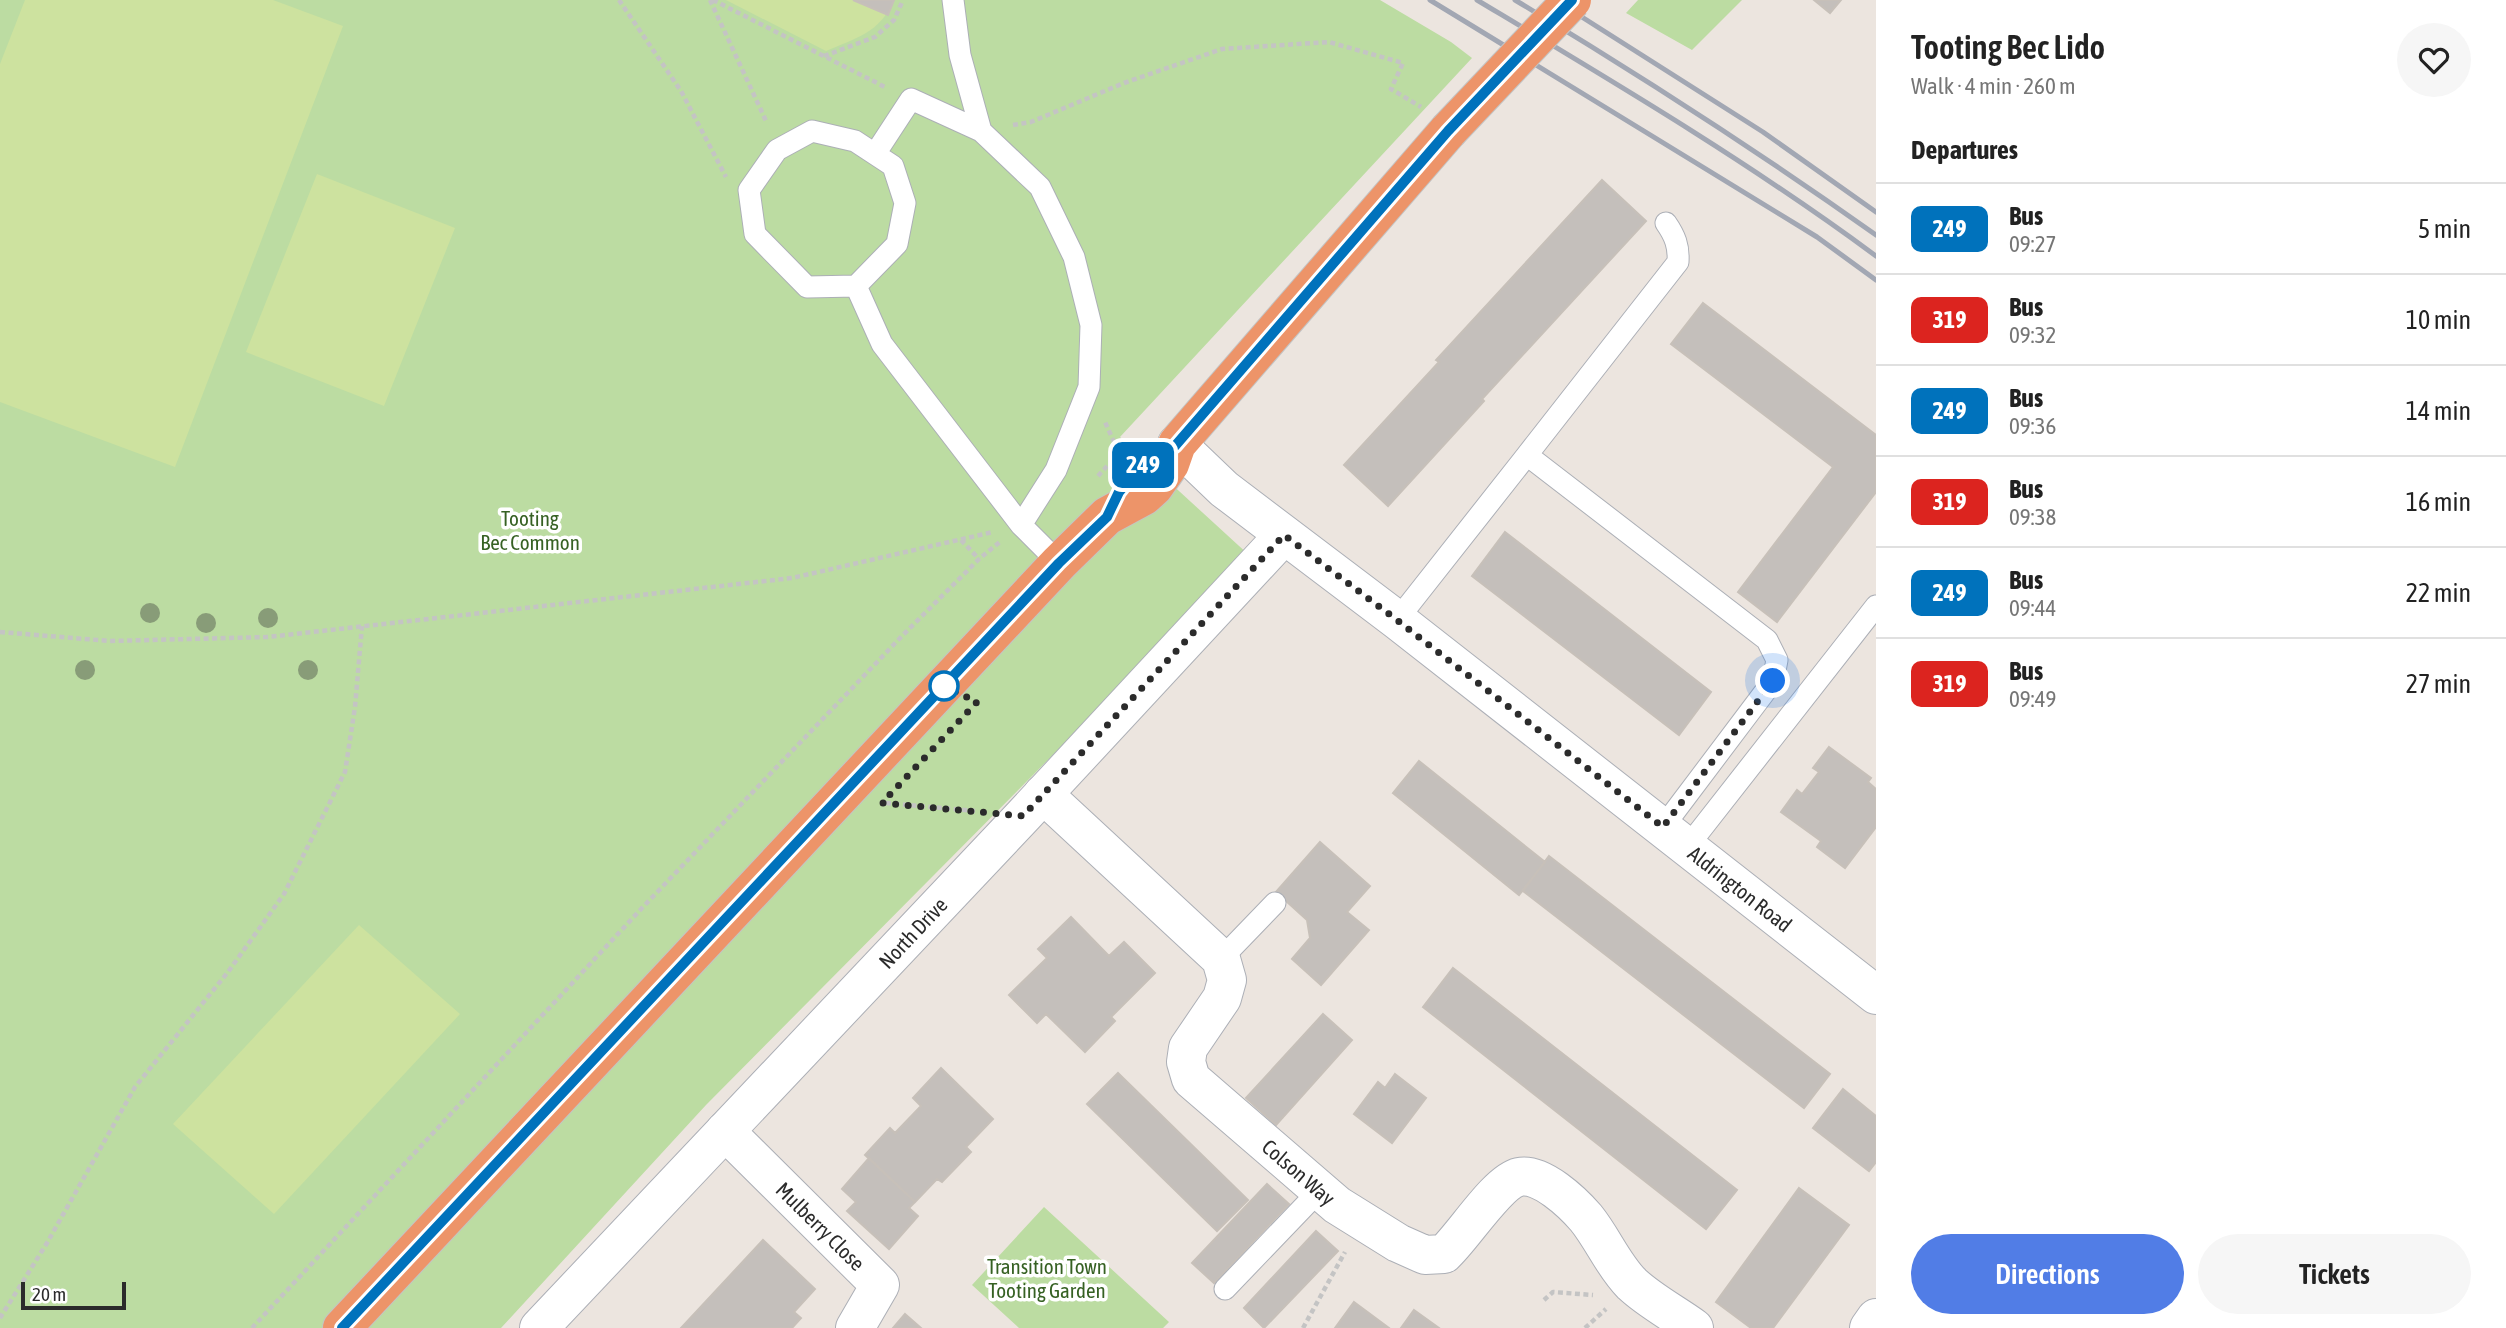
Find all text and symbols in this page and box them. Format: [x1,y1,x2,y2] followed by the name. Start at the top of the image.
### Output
[2397,23,2471,97] button: heart
[1911,28,2105,66] text: Tooting Bec Lido
[1911,73,2075,99] text: Walk · 4 min · 260 m
[1911,135,2018,165] text: Departures
[2009,201,2043,231] text: Bus
[2418,214,2471,244] text: 5 min
[1933,215,1966,242] text: 249
[2009,231,2056,257] text: 09:27
[2009,292,2043,322] text: Bus
[2406,305,2471,335] text: 10 min
[1933,306,1966,333] text: 319
[2009,322,2056,348] text: 09:32
[2009,383,2043,413] text: Bus
[2406,396,2471,426] text: 14 min
[1933,397,1966,424] text: 249
[2009,413,2056,439] text: 09:36
[1103,442,1183,488] line badge: 249
[1126,451,1160,478] text: 249
[2009,474,2043,504] text: Bus
[2406,487,2471,517] text: 16 min
[1933,488,1966,515] text: 319
[2009,504,2056,530] text: 09:38
[480,506,580,554] park label: Tooting Bec Common
[2009,565,2043,595] text: Bus
[2406,578,2471,608] text: 22 min
[1933,579,1966,606] text: 249
[2009,595,2056,621] text: 09:44
[2009,656,2043,686] text: Bus
[1755,663,1790,698] your location
[2406,669,2471,699] text: 27 min
[1933,670,1966,697] text: 319
[929,671,959,701] unlabelled marker
[2009,686,2056,712] text: 09:49
[1684,841,1797,937] street label: Aldrington Road
[874,892,952,973] street label: North Drive
[1258,1134,1340,1210] street label: Colson Way
[772,1177,870,1275] street label: Mulberry Close
[1911,1234,2184,1314] button: Directions
[2198,1234,2471,1314] button: Tickets
[987,1254,1107,1302] park label: Transition Town Tooting Garden
[21,1279,126,1311] scale bar
[32,1283,66,1305] text: 20 m

